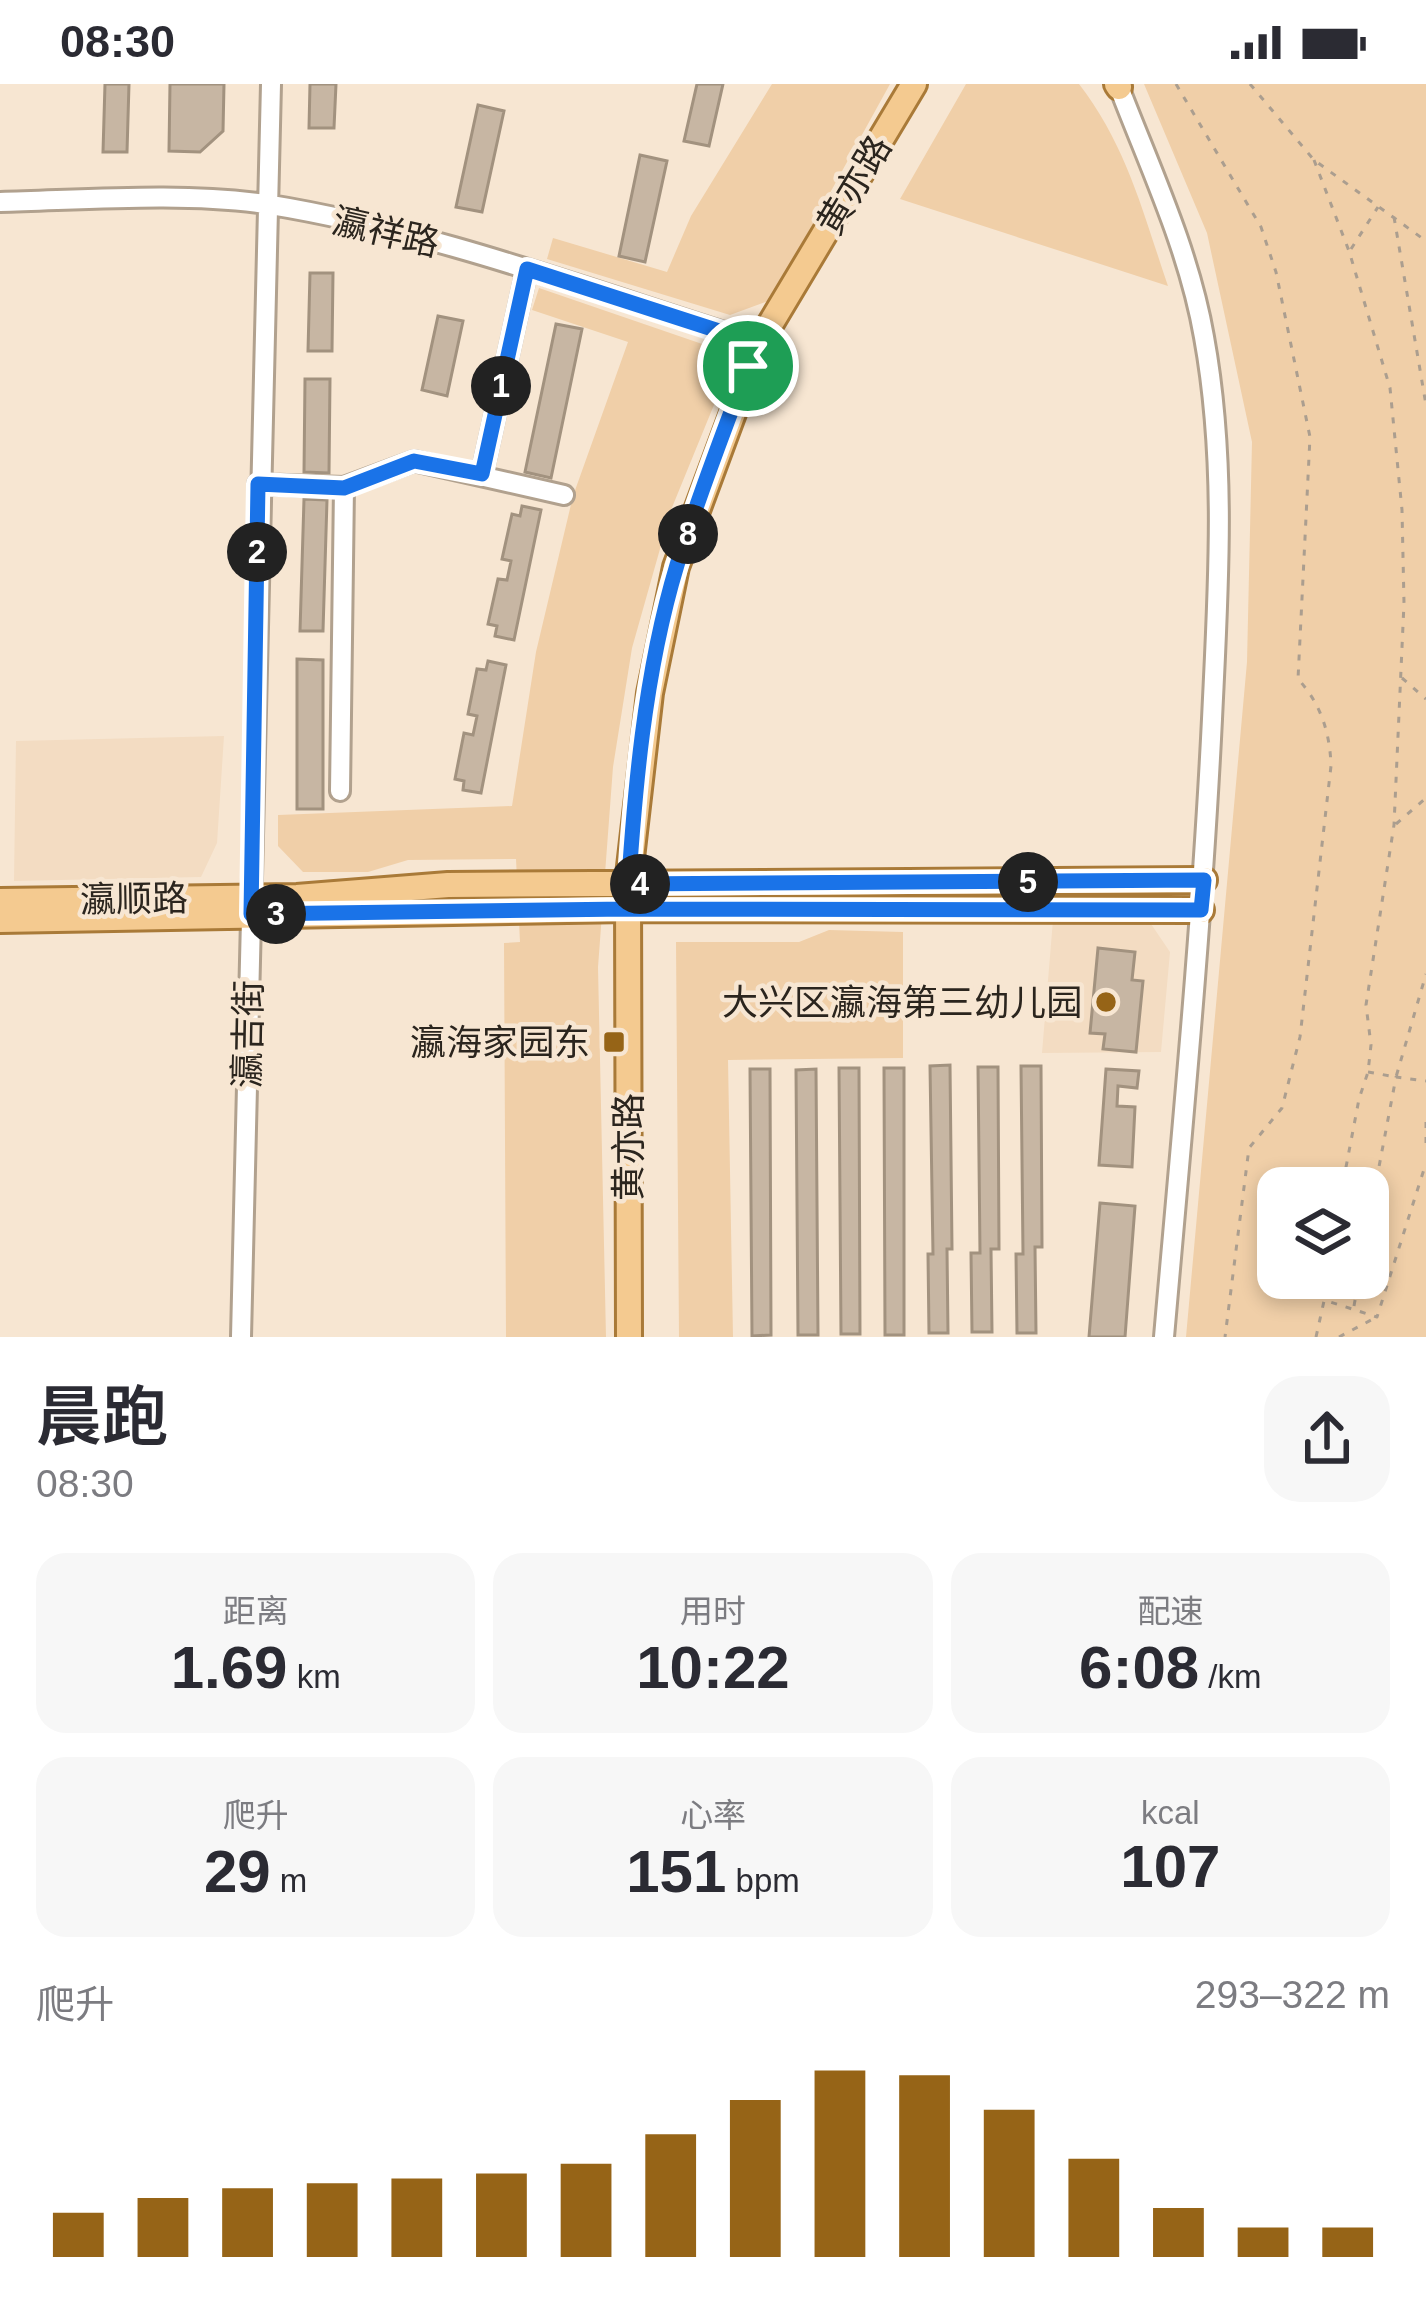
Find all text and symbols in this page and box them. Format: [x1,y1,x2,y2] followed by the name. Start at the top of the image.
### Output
[60,16,175,67] text: 08:30
[809,128,899,242] street label: 黄亦路
[329,200,443,264] street label: 瀛祥路
[697,315,799,417] pin
[715,333,781,399] icon: arrive
[471,356,531,416] pin: 1
[492,367,510,404] text: 1
[658,504,718,564] pin: 8
[679,515,697,552] text: 8
[227,522,287,582] pin: 2
[248,533,266,570] text: 2
[998,852,1058,912] pin: 5
[610,854,670,914] pin: 4
[1019,863,1037,900] text: 5
[631,865,649,902] text: 4
[80,878,188,920] street label: 瀛顺路
[246,884,306,944] pin: 3
[267,895,285,932] text: 3
[227,980,269,1088] street label: 瀛吉街
[722,982,1082,1023] place label: 大兴区瀛海第三幼儿园
[1093,989,1119,1015] marker: 大兴区瀛海第三幼儿园
[410,1022,590,1063] place label: 瀛海家园东
[601,1029,627,1055] marker: 瀛海家园东
[608,1093,649,1201] street label: 黄亦路
[1257,1167,1389,1299] map controls
[1257,1167,1389,1299] button: layers
[1264,1376,1390,1502] button: share
[36,1380,168,1454] text: 晨跑
[36,1462,134,1505] text: 08:30
[223,1593,289,1630] text: 距离
[680,1593,746,1630] text: 用时
[1137,1593,1203,1630] text: 配速
[171,1634,287,1701] text: 1.69
[636,1634,790,1701] text: 10:22
[1079,1634,1199,1701] text: 6:08
[287,1658,341,1695] text: km
[1199,1658,1262,1695] text: /km
[1141,1794,1200,1831] text: kcal
[223,1797,289,1834] text: 爬升
[680,1797,746,1834] text: 心率
[1120,1833,1220,1900] text: 107
[204,1838,271,1905] text: 29
[626,1838,726,1905] text: 151
[271,1862,307,1899] text: m
[726,1862,800,1899] text: bpm
[1195,1973,1390,2016] text: 293–322 m
[36,1983,114,2026] text: 爬升

